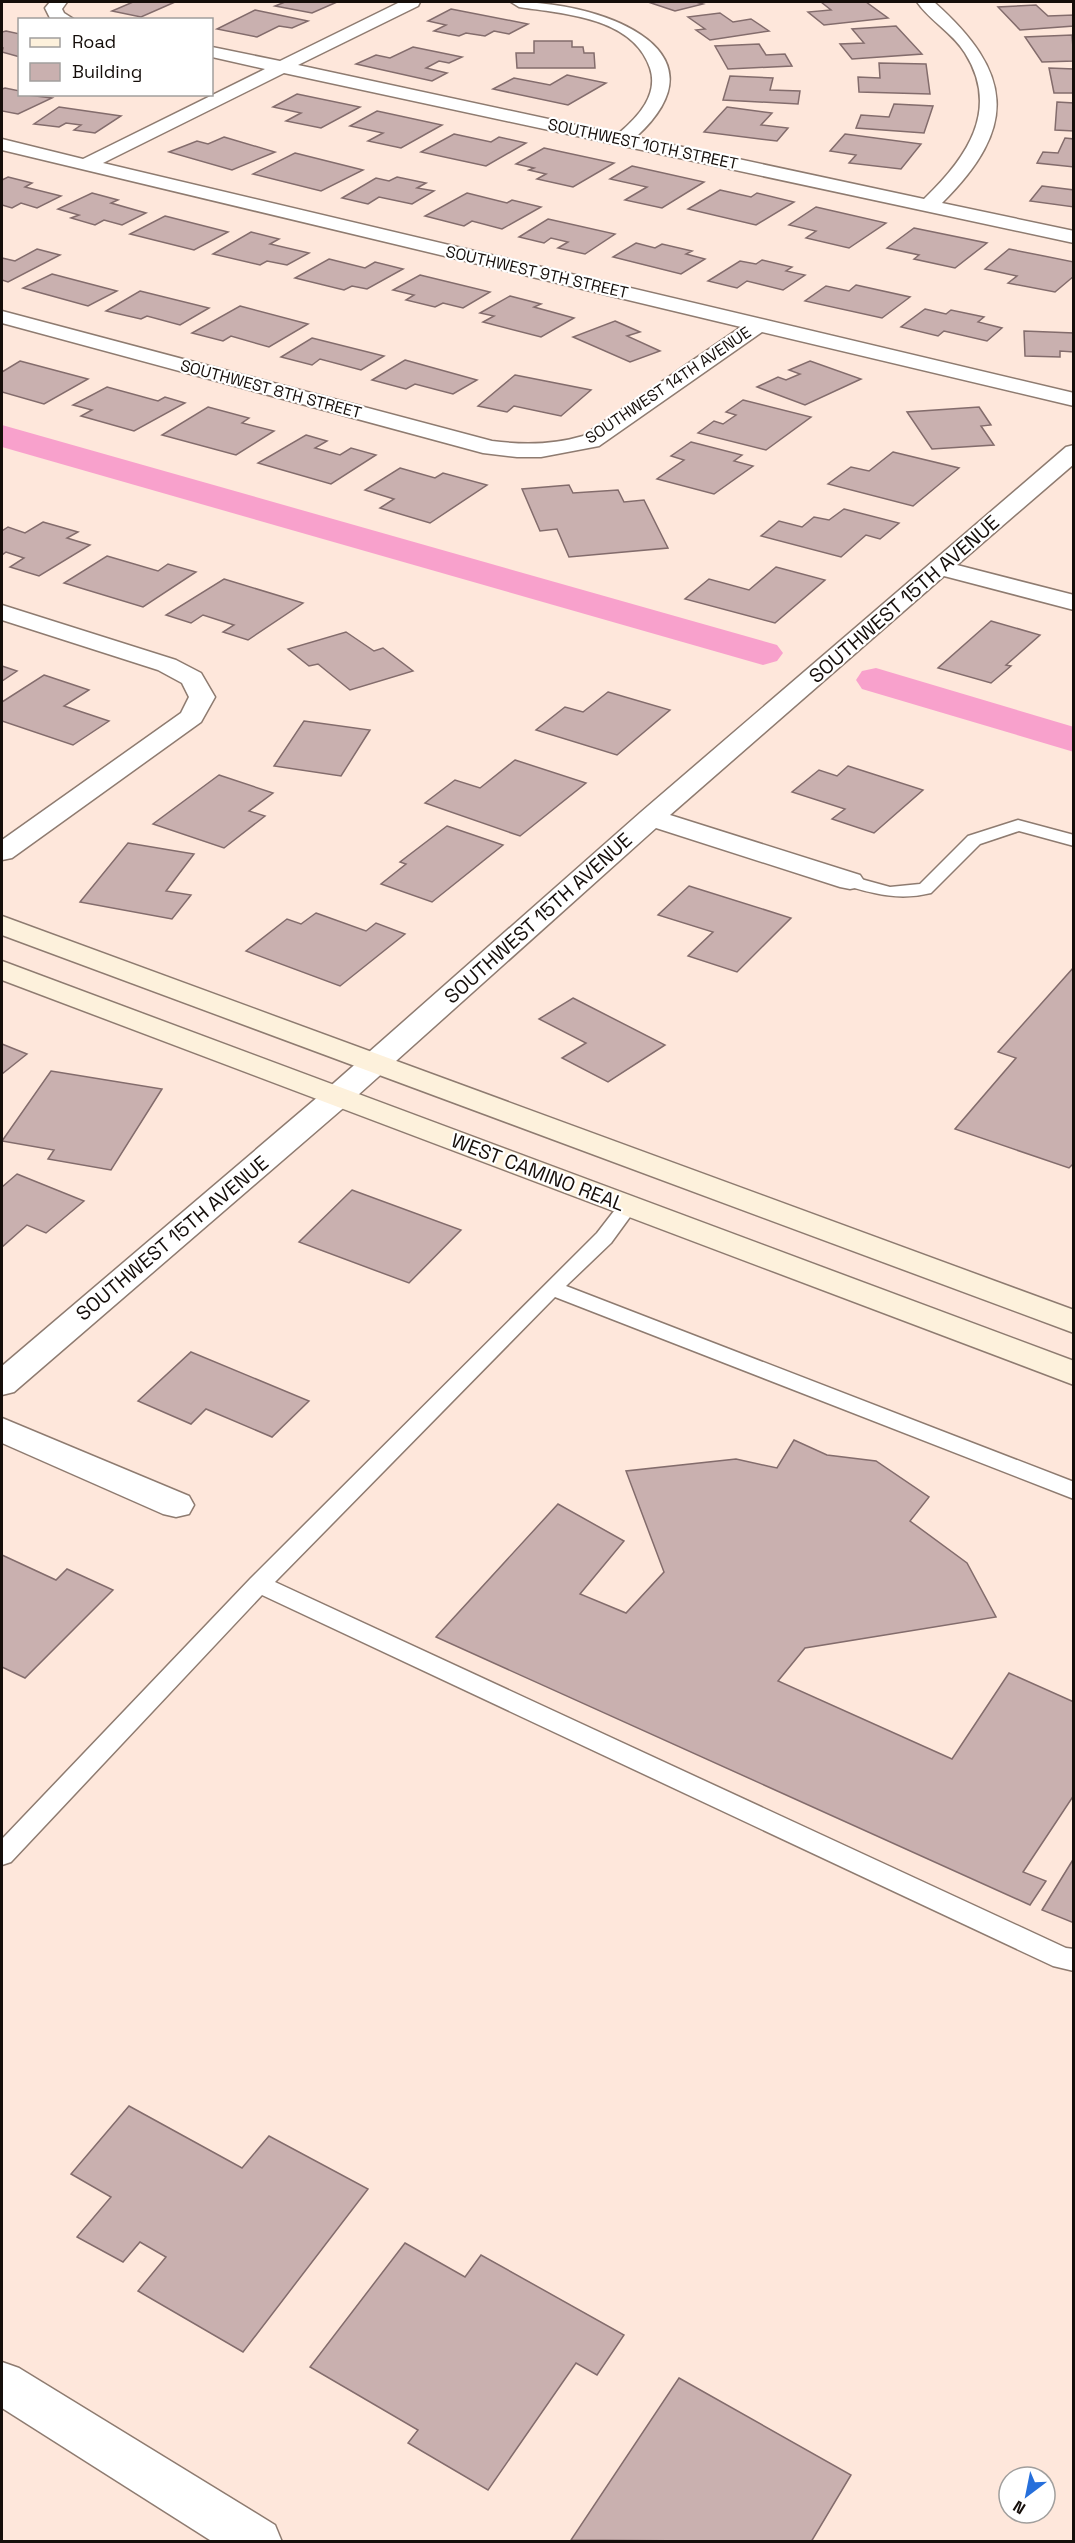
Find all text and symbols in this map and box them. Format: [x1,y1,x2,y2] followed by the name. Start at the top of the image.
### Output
[18,18,213,96] legend
[72,30,116,53] text: Road
[72,60,142,83] text: Building
[546,114,740,174] street label: SOUTHWEST 10TH STREET
[444,241,630,303] street label: SOUTHWEST 9TH STREET
[581,322,755,448] street label: SOUTHWEST 14TH AVENUE
[178,355,364,423] street label: SOUTHWEST 8TH STREET
[803,509,1005,689] street label: SOUTHWEST 15TH AVENUE
[439,827,637,1009] street label: SOUTHWEST 15TH AVENUE
[448,1127,628,1217] street label: WEST CAMINO REAL
[70,1150,274,1326] street label: SOUTHWEST 15TH AVENUE
[997,2465,1057,2525] north arrow
[1009,2496,1029,2519] text: N

